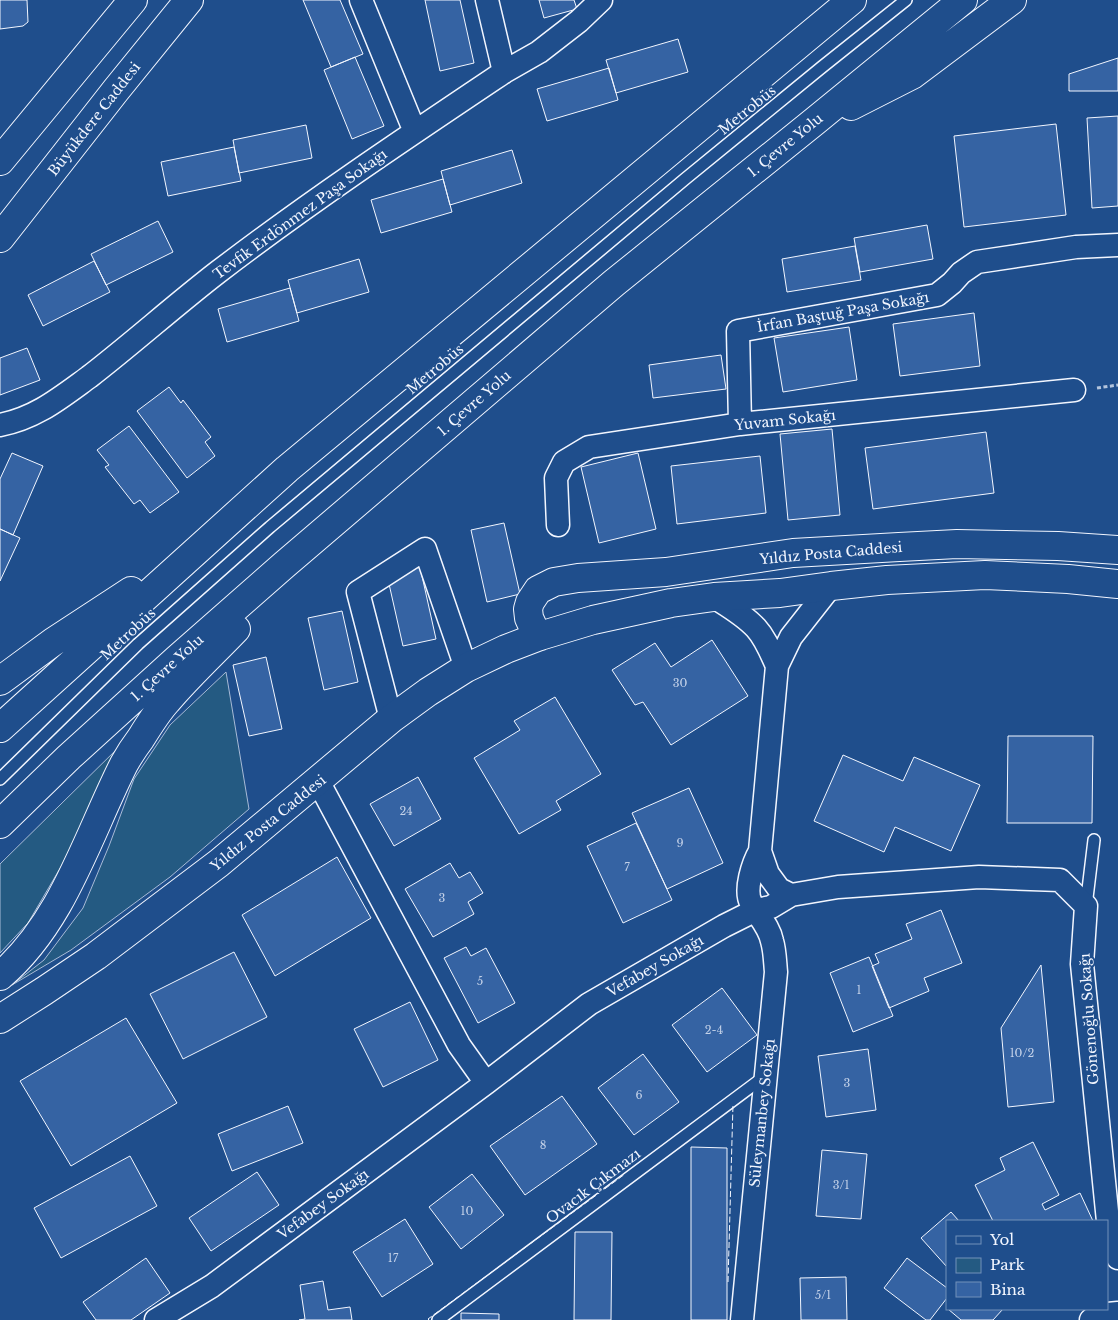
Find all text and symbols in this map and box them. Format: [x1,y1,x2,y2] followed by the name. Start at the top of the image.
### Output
[44,58,144,180] street label: Büyükdere Caddesi
[715,81,779,139] street label: Metrobüs
[744,109,827,181] street label: 1. Çevre Yolu
[210,145,391,283] street label: Tevfik Erdönmez Paşa Sokağı
[756,288,931,336] street label: İrfan Baştuğ Paşa Sokağı
[403,340,467,398] street label: Metrobüs
[434,366,515,440] street label: 1. Çevre Yolu
[732,406,837,434] street label: Yuvam Sokağı
[758,538,903,568] street label: Yıldız Posta Caddesi
[97,604,159,664] street label: Metrobüs
[127,630,207,705] street label: 1. Çevre Yolu
[673,676,687,690] house number: 30
[206,771,330,876] street label: Yıldız Posta Caddesi
[399,804,413,818] house number: 24
[676,836,684,850] house number: 9
[624,860,630,874] house number: 7
[439,891,446,905] house number: 3
[603,931,707,1001] street label: Vefabey Sokağı
[1075,952,1103,1085] street label: Gönenoğlu Sokağı
[477,974,483,988] house number: 5
[857,983,862,997] house number: 1
[705,1023,723,1037] house number: 2-4
[745,1038,779,1188] street label: Süleymanbey Sokağı
[1010,1046,1035,1060] house number: 10/2
[844,1076,851,1090] house number: 3
[635,1088,643,1102] house number: 6
[540,1138,546,1152] house number: 8
[542,1144,644,1228] street label: Ovacık Çıkmazı
[273,1165,372,1244] street label: Vefabey Sokağı
[833,1178,849,1192] house number: 3/1
[461,1204,474,1218] house number: 10
[946,1220,1108,1310] legend
[989,1230,1014,1249] text: Yol
[388,1251,399,1265] house number: 17
[990,1255,1026,1274] text: Park
[990,1280,1026,1299] text: Bina
[815,1288,831,1302] house number: 5/1

